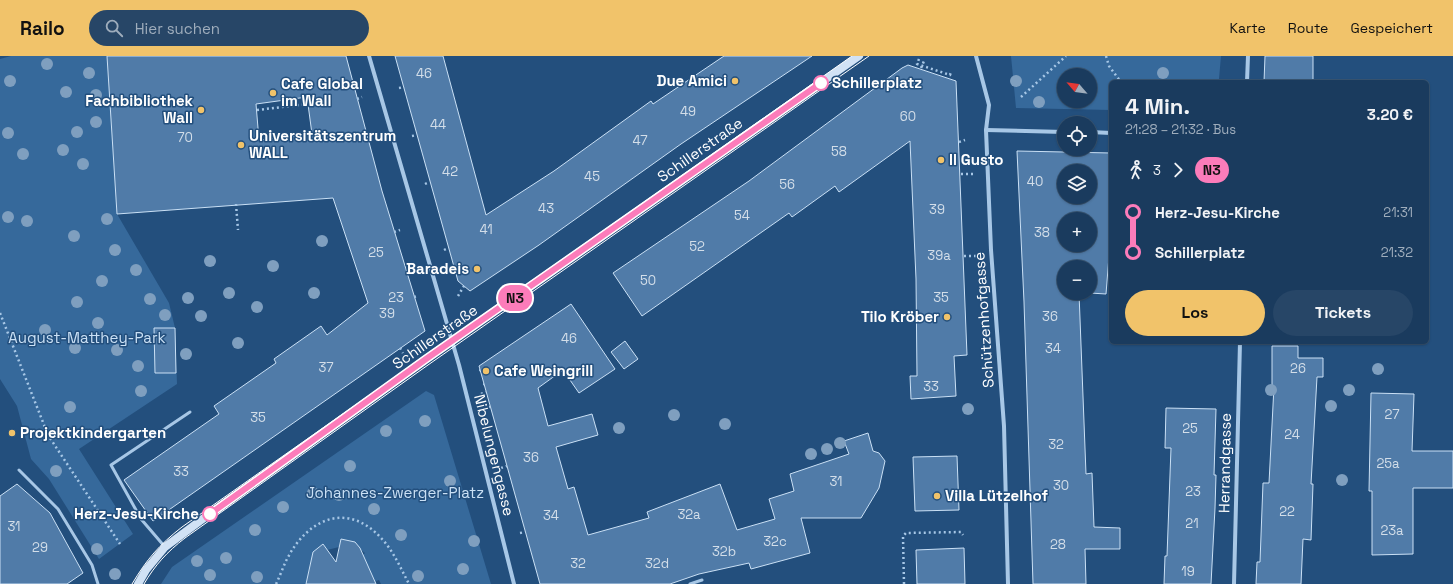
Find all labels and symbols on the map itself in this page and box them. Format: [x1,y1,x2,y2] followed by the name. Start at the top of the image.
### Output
[416,65,432,82] house number: 46
[1057,68,1097,108] north arrow
[656,71,727,90] place label: Due Amici
[832,73,922,92] place label: Schillerplatz
[281,74,363,110] place label: Cafe Global im Wall
[813,75,829,91] marker: Schillerplatz
[730,76,740,86] marker: Due Amici
[268,88,278,98] marker: Cafe Global im Wall
[85,91,194,127] place label: Fachbibliothek Wall
[680,103,696,120] house number: 49
[196,105,206,115] marker: Fachbibliothek Wall
[900,108,916,125] house number: 60
[653,113,746,186] street label: Schillerstraße
[430,116,446,133] house number: 44
[249,126,396,162] place label: Universitätszentrum WALL
[177,129,193,146] house number: 70
[632,132,648,149] house number: 47
[236,140,246,150] marker: Universitätszentrum WALL
[831,143,847,160] house number: 58
[949,150,1003,169] place label: Il Gusto
[936,155,946,165] marker: Il Gusto
[442,163,458,180] house number: 42
[584,168,600,185] house number: 45
[1027,173,1043,190] house number: 40
[779,176,795,193] house number: 56
[538,200,554,217] house number: 43
[929,201,945,218] house number: 39
[734,207,750,224] house number: 54
[479,221,493,238] house number: 41
[1034,224,1050,241] house number: 38
[689,238,705,255] house number: 52
[368,244,384,261] house number: 25
[927,247,951,264] house number: 39a
[969,251,998,389] street label: Schützenhofgasse
[406,259,469,278] place label: Baradeis
[472,264,482,274] marker: Baradeis
[640,272,656,289] house number: 50
[497,285,533,311] line badge: N3
[388,289,404,306] house number: 23
[933,289,949,306] house number: 35
[388,300,481,373] street label: Schillerstraße
[379,305,395,322] house number: 39
[861,307,939,326] place label: Tilo Kröber
[1042,308,1058,325] house number: 36
[942,312,952,322] marker: Tilo Kröber
[8,328,166,347] park label: August-Matthey-Park
[561,330,577,347] house number: 46
[1045,340,1061,357] house number: 34
[318,359,334,376] house number: 37
[1290,360,1306,377] house number: 26
[494,361,593,380] place label: Cafe Weingrill
[481,366,491,376] marker: Cafe Weingrill
[923,378,939,395] house number: 33
[470,392,519,518] street label: Nibelungengasse
[1384,406,1400,423] house number: 27
[250,409,266,426] house number: 35
[1214,413,1235,513] street label: Herrandgasse
[1182,420,1198,437] house number: 25
[20,423,166,442] place label: Projektkindergarten
[1284,426,1300,443] house number: 24
[7,428,17,438] marker: Projektkindergarten
[1048,436,1064,453] house number: 32
[523,449,539,466] house number: 36
[1376,455,1400,472] house number: 25a
[173,463,189,480] house number: 33
[829,473,843,490] house number: 31
[1053,477,1069,494] house number: 30
[306,483,484,502] park label: Johannes-Zwerger-Platz
[1185,483,1201,500] house number: 23
[945,486,1048,505] place label: Villa Lützelhof
[932,491,942,501] marker: Villa Lützelhof
[1279,503,1295,520] house number: 22
[74,504,199,523] place label: Herz-Jesu-Kirche
[202,506,218,522] marker: Herz-Jesu-Kirche
[677,506,701,523] house number: 32a
[543,507,559,524] house number: 34
[1185,515,1199,532] house number: 21
[7,518,21,535] house number: 31
[1380,522,1404,539] house number: 23a
[763,533,787,550] house number: 32c
[1050,536,1066,553] house number: 28
[32,539,48,556] house number: 29
[712,543,736,560] house number: 32b
[570,555,586,572] house number: 32
[645,555,669,572] house number: 32d
[1181,563,1195,580] house number: 19

